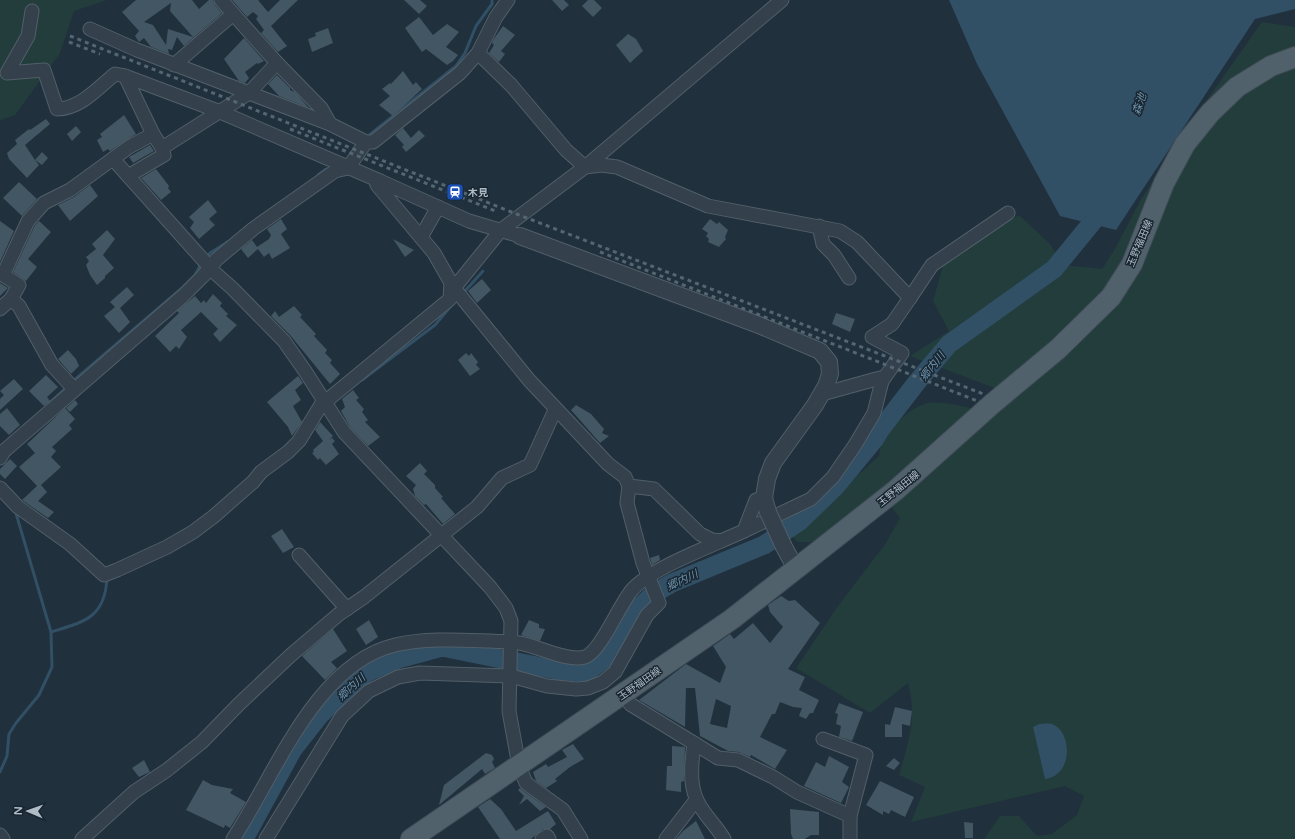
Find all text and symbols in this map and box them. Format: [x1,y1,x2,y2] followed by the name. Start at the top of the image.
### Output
[1130,91,1150,117] water label: 森池
[445,182,465,202] station icon: 木見
[467,187,488,199] place label: 木見
[1125,218,1155,269] street label: 玉野福田線
[917,349,948,383] water label: 郷内川
[875,468,922,509] street label: 玉野福田線
[665,567,701,593] water label: 郷内川
[616,665,663,703] street label: 玉野福田線
[335,671,369,703] water label: 郷内川
[8,791,48,831] north arrow
[12,806,25,815] text: N

